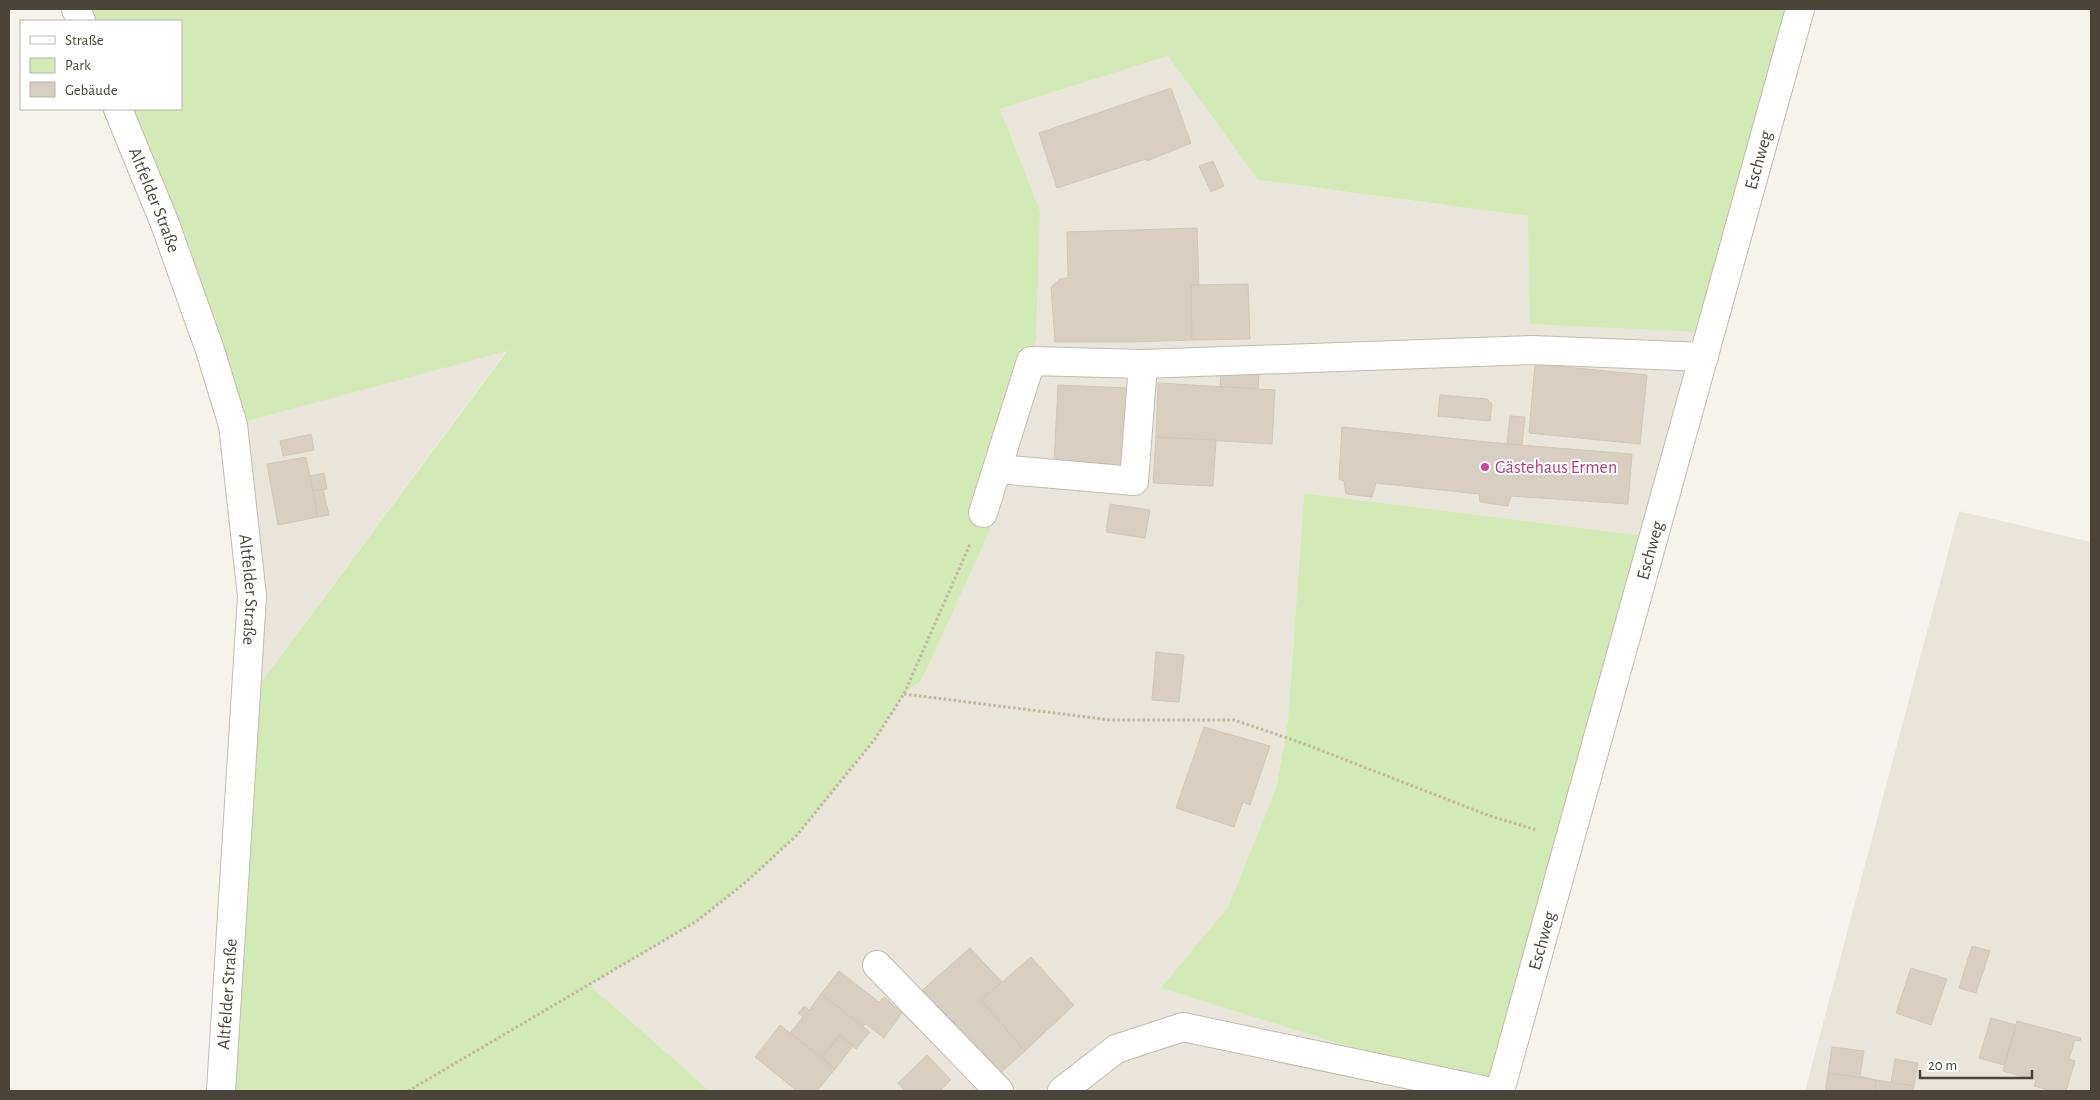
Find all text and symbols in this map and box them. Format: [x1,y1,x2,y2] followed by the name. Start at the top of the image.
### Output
[20,20,182,110] legend
[65,33,104,48] text: Straße
[65,58,91,73] text: Park
[65,83,118,98] text: Gebäude
[1742,129,1776,192] street label: Eschweg
[125,145,182,255] street label: Altfelder Straße
[1495,459,1617,477] place label: Gästehaus Ermen
[1479,461,1491,473] marker: Gästehaus Ermen
[1634,519,1668,582] street label: Eschweg
[235,533,260,646] street label: Altfelder Straße
[1526,909,1559,972] street label: Eschweg
[215,938,241,1050] street label: Altfelder Straße
[1920,1048,2032,1080] scale bar
[1928,1058,1957,1073] text: 20 m

